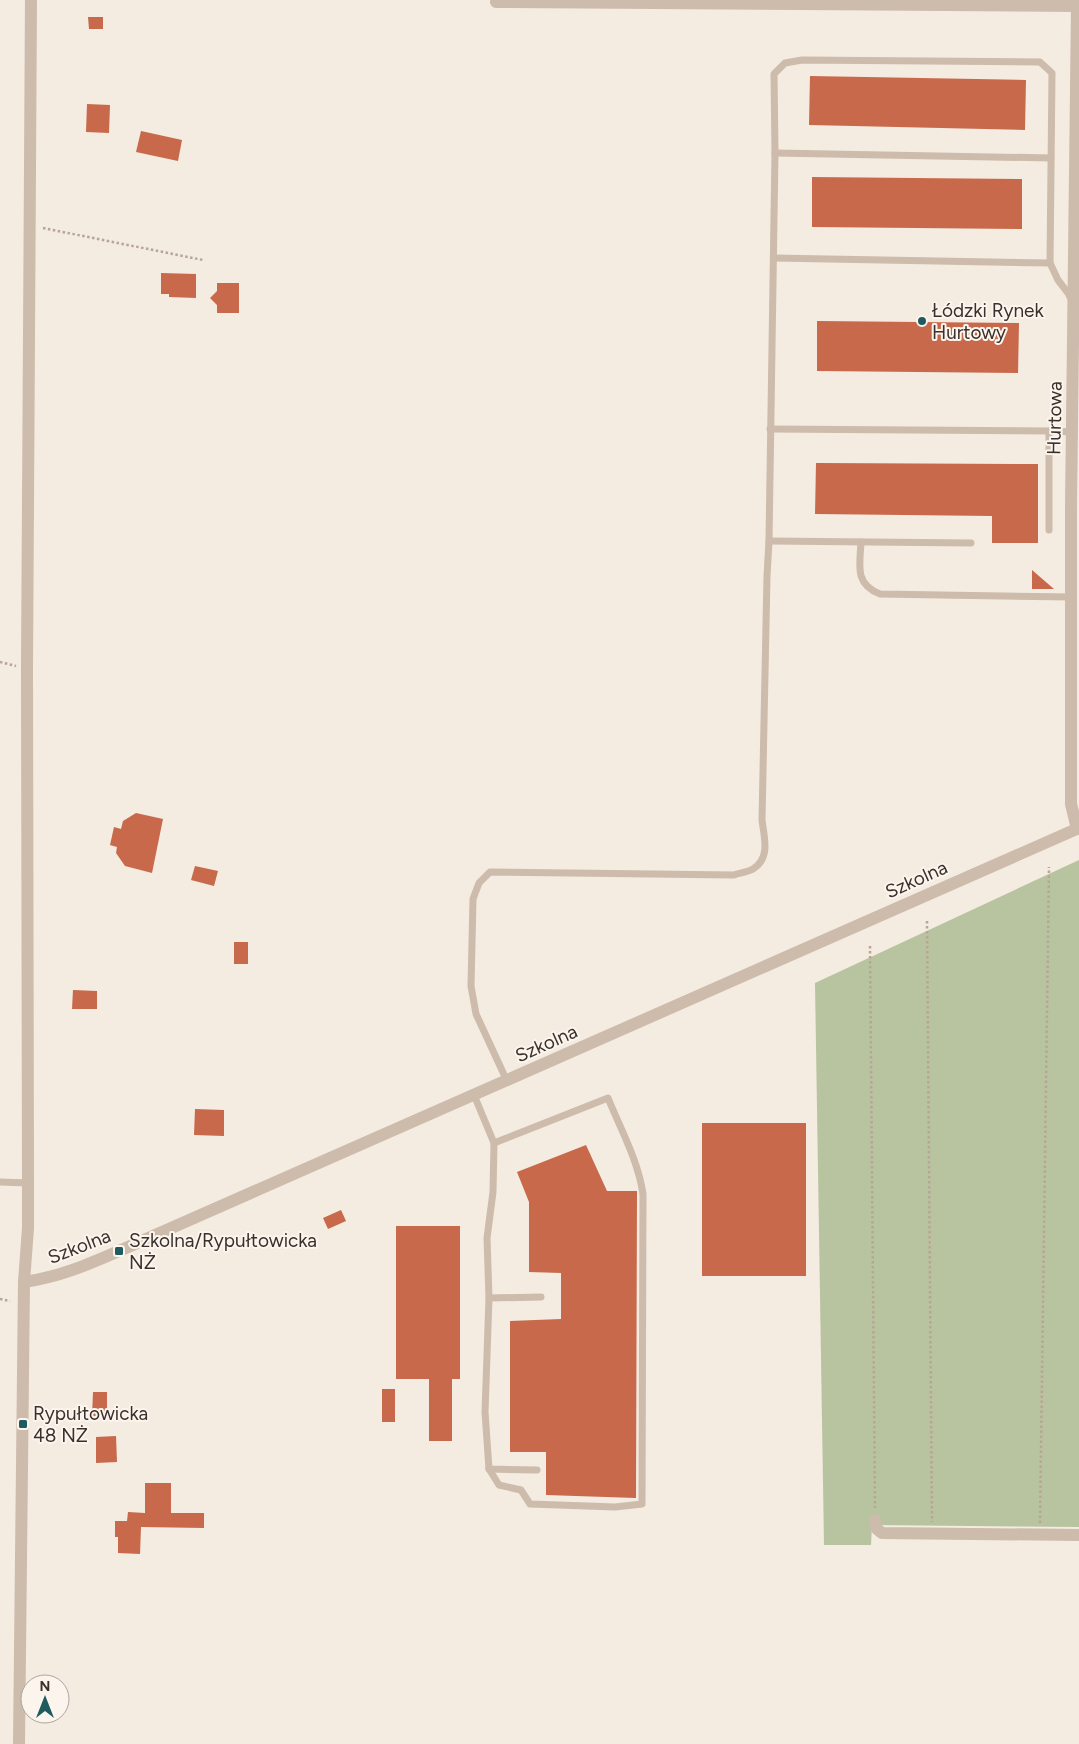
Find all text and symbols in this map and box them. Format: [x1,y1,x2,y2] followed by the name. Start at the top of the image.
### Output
[932,299,1044,344] place label: Łódzki Rynek Hurtowy
[916,315,928,327] marker: Łódzki Rynek Hurtowy
[1042,381,1067,455] street label: Hurtowa
[882,856,951,903] street label: Szkolna
[512,1020,581,1067] street label: Szkolna
[44,1224,114,1269] street label: Szkolna
[129,1229,317,1274] place label: Szkolna/Rypułtowicka NŻ
[113,1245,125,1257] marker: Szkolna/Rypułtowicka NŻ
[33,1402,148,1447] place label: Rypułtowicka 48 NŻ
[17,1418,29,1430] marker: Rypułtowicka 48 NŻ
[20,1674,70,1724] north arrow
[40,1678,50,1695] text: N

